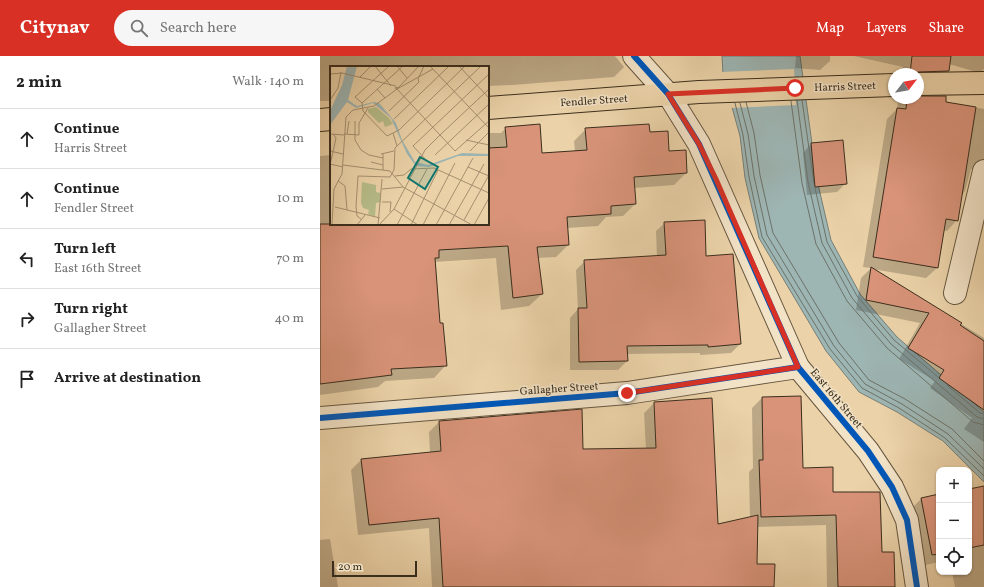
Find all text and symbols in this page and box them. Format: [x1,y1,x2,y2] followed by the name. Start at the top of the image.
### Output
[114,10,394,46] search box
[20,15,90,41] text: Citynav
[128,17,150,39] icon: search
[160,18,237,39] text: Search here
[816,19,844,38] text: Map
[866,19,906,38] text: Layers
[928,19,964,38] text: Share
[330,66,489,225] inset map
[888,68,924,104] north arrow
[16,71,62,94] text: 2 min
[232,73,304,91] text: Walk · 140 m
[786,79,804,97] route start
[814,79,876,96] street label: Harris Street
[560,92,629,111] street label: Fendler Street
[54,119,119,140] text: Continue
[16,128,38,150] icon: ahead
[275,130,304,148] text: 20 m
[54,140,127,158] text: Harris Street
[54,179,119,200] text: Continue
[16,188,38,210] icon: ahead
[277,190,304,208] text: 10 m
[54,200,134,218] text: Fendler Street
[54,239,116,260] text: Turn left
[16,248,38,270] icon: left
[276,250,304,268] text: 70 m
[54,260,142,278] text: East 16th Street
[54,299,128,320] text: Turn right
[16,308,38,330] icon: right
[275,310,304,328] text: 40 m
[54,320,147,338] text: Gallagher Street
[806,366,866,432] street label: East 16th Street
[16,368,38,390] icon: arrive
[54,368,201,389] text: Arrive at destination
[519,379,599,400] street label: Gallagher Street
[618,384,636,402] route end
[936,467,972,575] map controls
[936,467,972,503] button: +
[936,503,972,539] button: −
[936,539,972,575] button: locate
[332,559,417,578] scale bar
[338,560,362,575] text: 20 m

